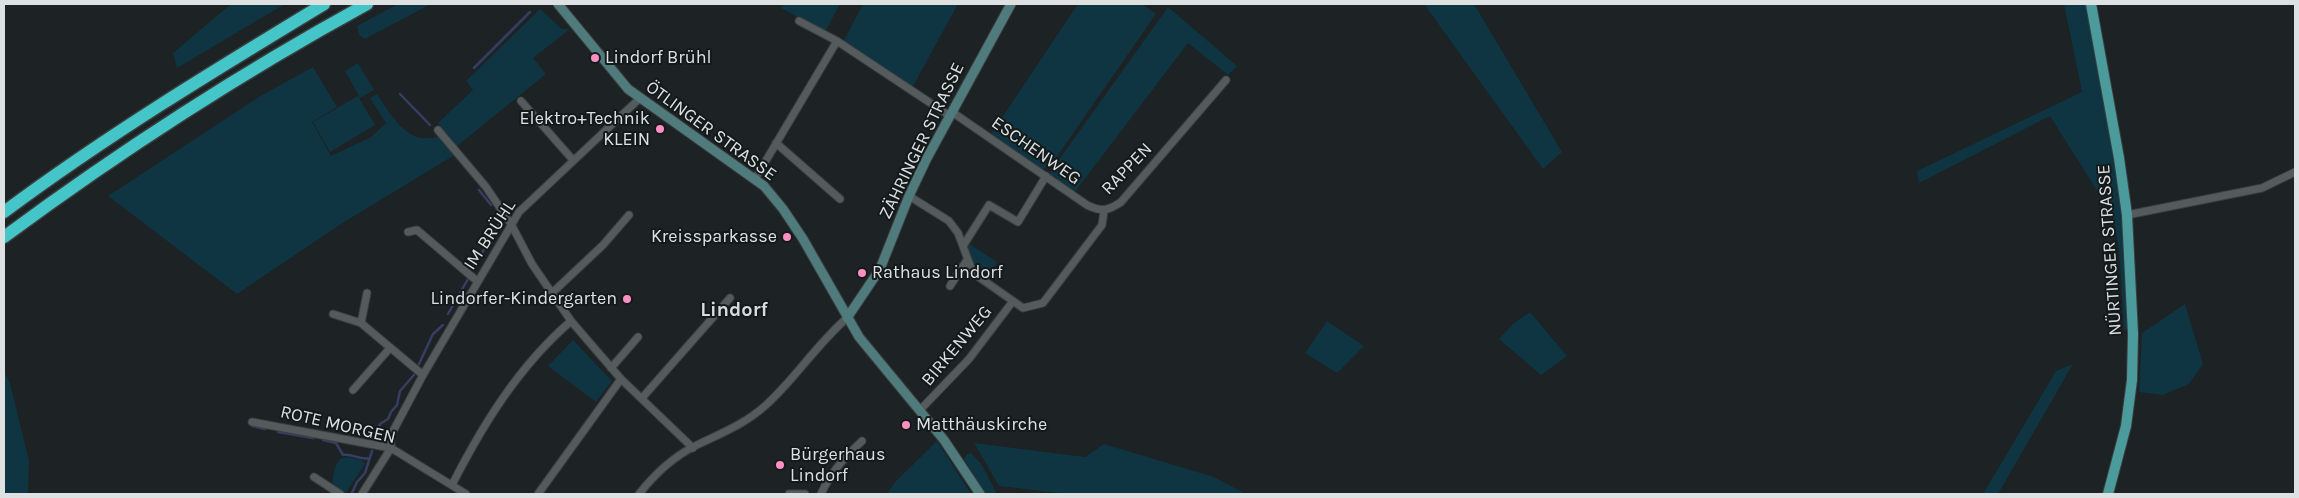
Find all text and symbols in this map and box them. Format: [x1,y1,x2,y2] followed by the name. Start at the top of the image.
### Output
[605,47,712,69] place label: Lindorf Brühl
[589,52,601,64] marker: Lindorf Brühl
[875,59,969,223] street label: ZÄHRINGER STRASSE
[641,76,781,186] street label: ÖTLINGER STRASSE
[519,108,650,150] place label: Elektro+Technik KLEIN
[987,112,1085,190] street label: ESCHENWEG
[654,123,666,135] marker: Elektro+Technik KLEIN
[1097,139,1157,199] street label: RAPPEN
[2093,164,2127,336] street label: NÜRTINGER STRASSE
[459,196,521,274] street label: IM BRÜHL
[651,226,777,248] place label: Kreissparkasse
[781,231,793,243] marker: Kreissparkasse
[872,262,1003,284] place label: Rathaus Lindorf
[856,267,868,279] marker: Rathaus Lindorf
[430,288,617,310] place label: Lindorfer-Kindergarten
[621,293,633,305] marker: Lindorfer-Kindergarten
[700,298,768,322] district label: Lindorf
[917,301,997,391] street label: BIRKENWEG
[278,401,398,449] street label: ROTE MORGEN
[916,414,1047,436] place label: Matthäuskirche
[900,419,912,431] marker: Matthäuskirche
[790,444,885,486] place label: Bürgerhaus Lindorf
[774,459,786,471] marker: Bürgerhaus Lindorf

